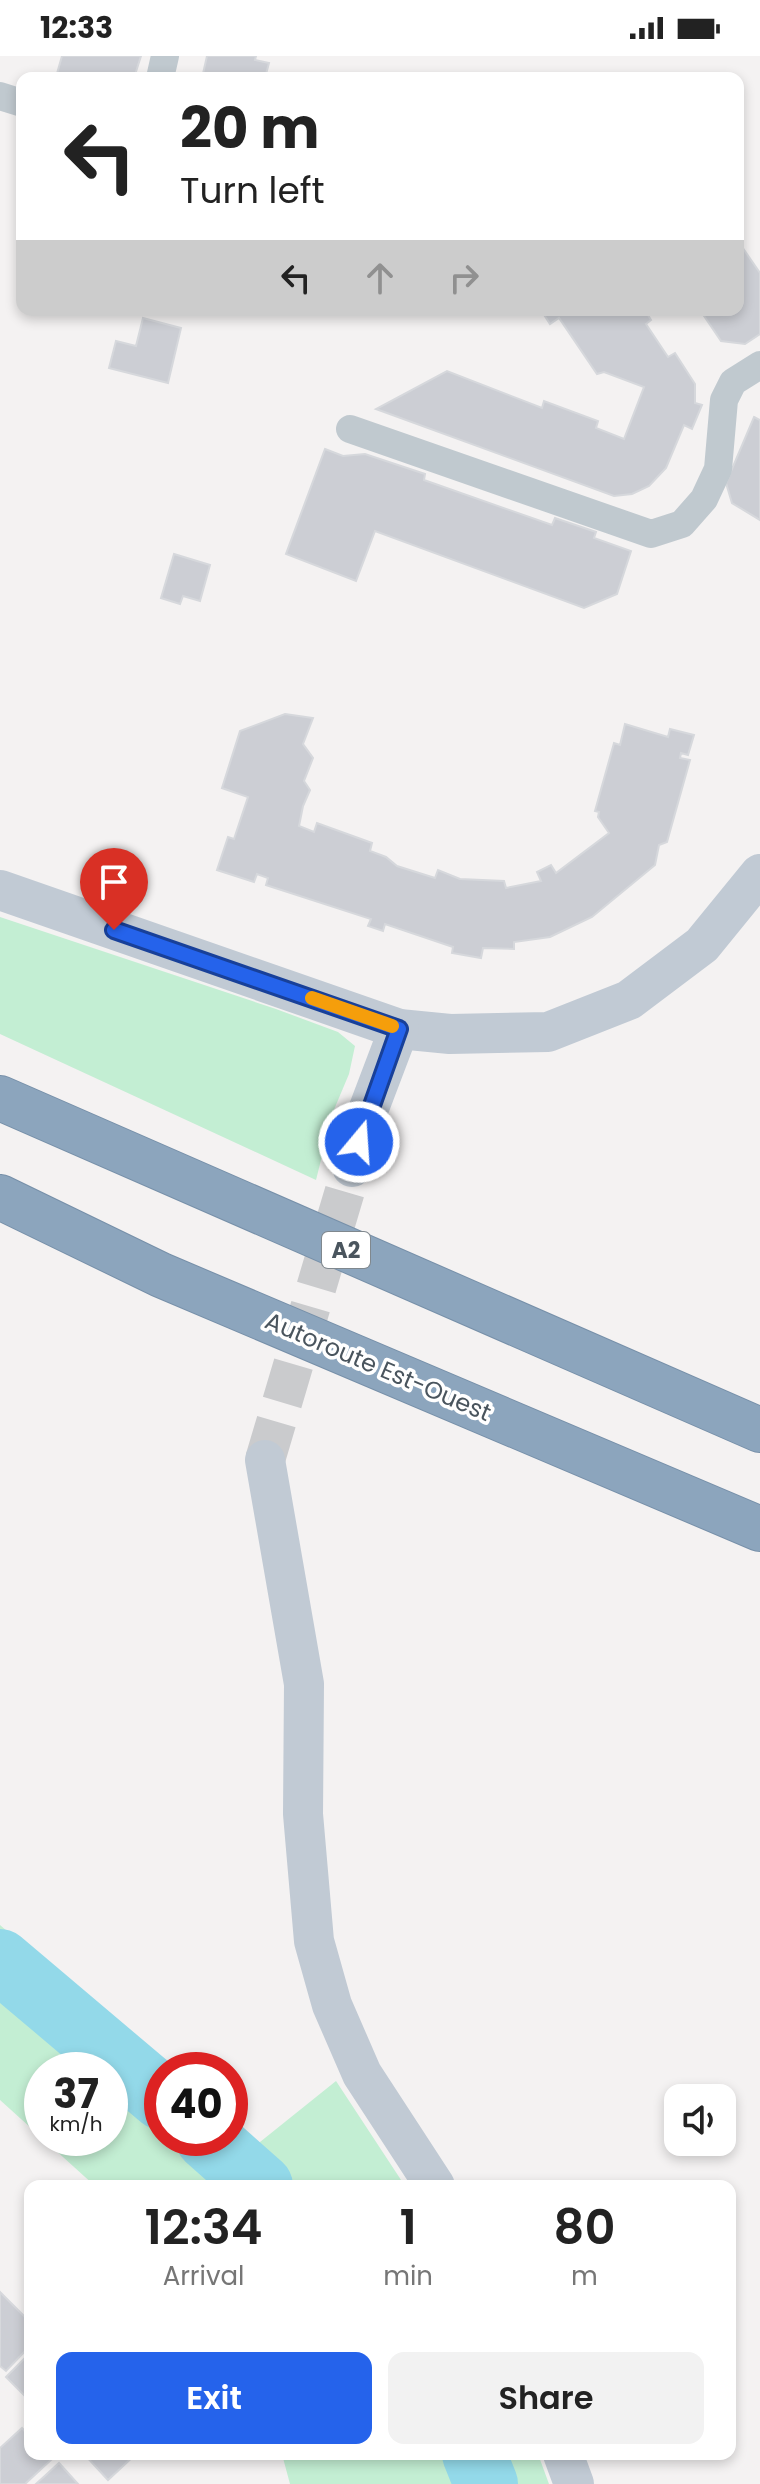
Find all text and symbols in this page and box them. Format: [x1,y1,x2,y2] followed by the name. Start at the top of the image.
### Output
[40,6,113,49] text: 12:33
[180,89,320,168] text: 20 m
[48,104,152,208] icon: left
[180,165,325,216] text: Turn left
[274,256,318,300] icon: left
[358,256,402,300] icon: ahead
[442,256,486,300] icon: right
[80,848,148,930] pin
[92,860,136,904] icon: arrive
[317,1100,401,1184] position arrow
[322,1232,370,1268] road number: A2
[260,1304,496,1429] street label: Autoroute Est-Ouest
[144,2052,248,2156] speed limit sign: 40
[53,2066,99,2122] text: 37
[664,2084,736,2156] map controls
[664,2084,736,2156] button: sound
[49,2110,103,2138] text: km/h
[145,2194,263,2261] text: 12:34
[399,2194,417,2261] text: 1
[554,2194,615,2261] text: 80
[163,2258,245,2294] text: Arrival
[383,2258,433,2294] text: min
[571,2258,598,2294] text: m
[56,2352,372,2444] button: Exit
[388,2352,704,2444] button: Share

